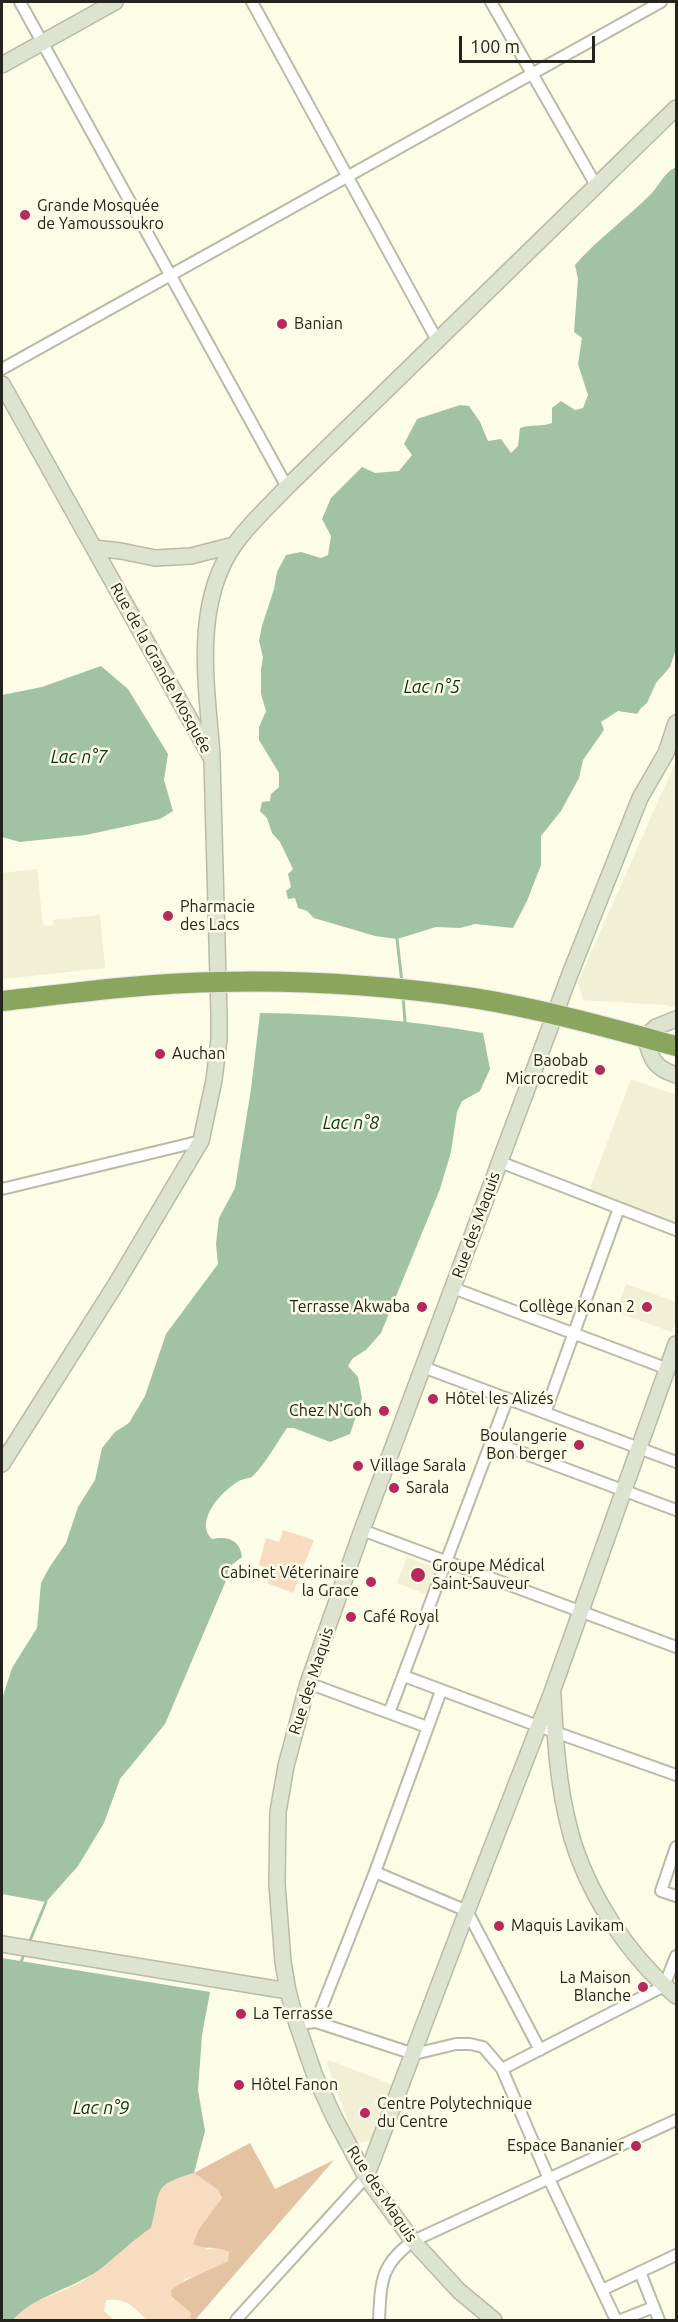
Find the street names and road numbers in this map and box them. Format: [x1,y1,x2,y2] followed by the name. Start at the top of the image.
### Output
[106,579,216,757] street label: Rue de la Grande Mosquée
[448,1169,504,1281] street label: Rue des Maquis
[285,1625,337,1737] street label: Rue des Maquis
[343,2142,421,2246] street label: Rue des Maquis

